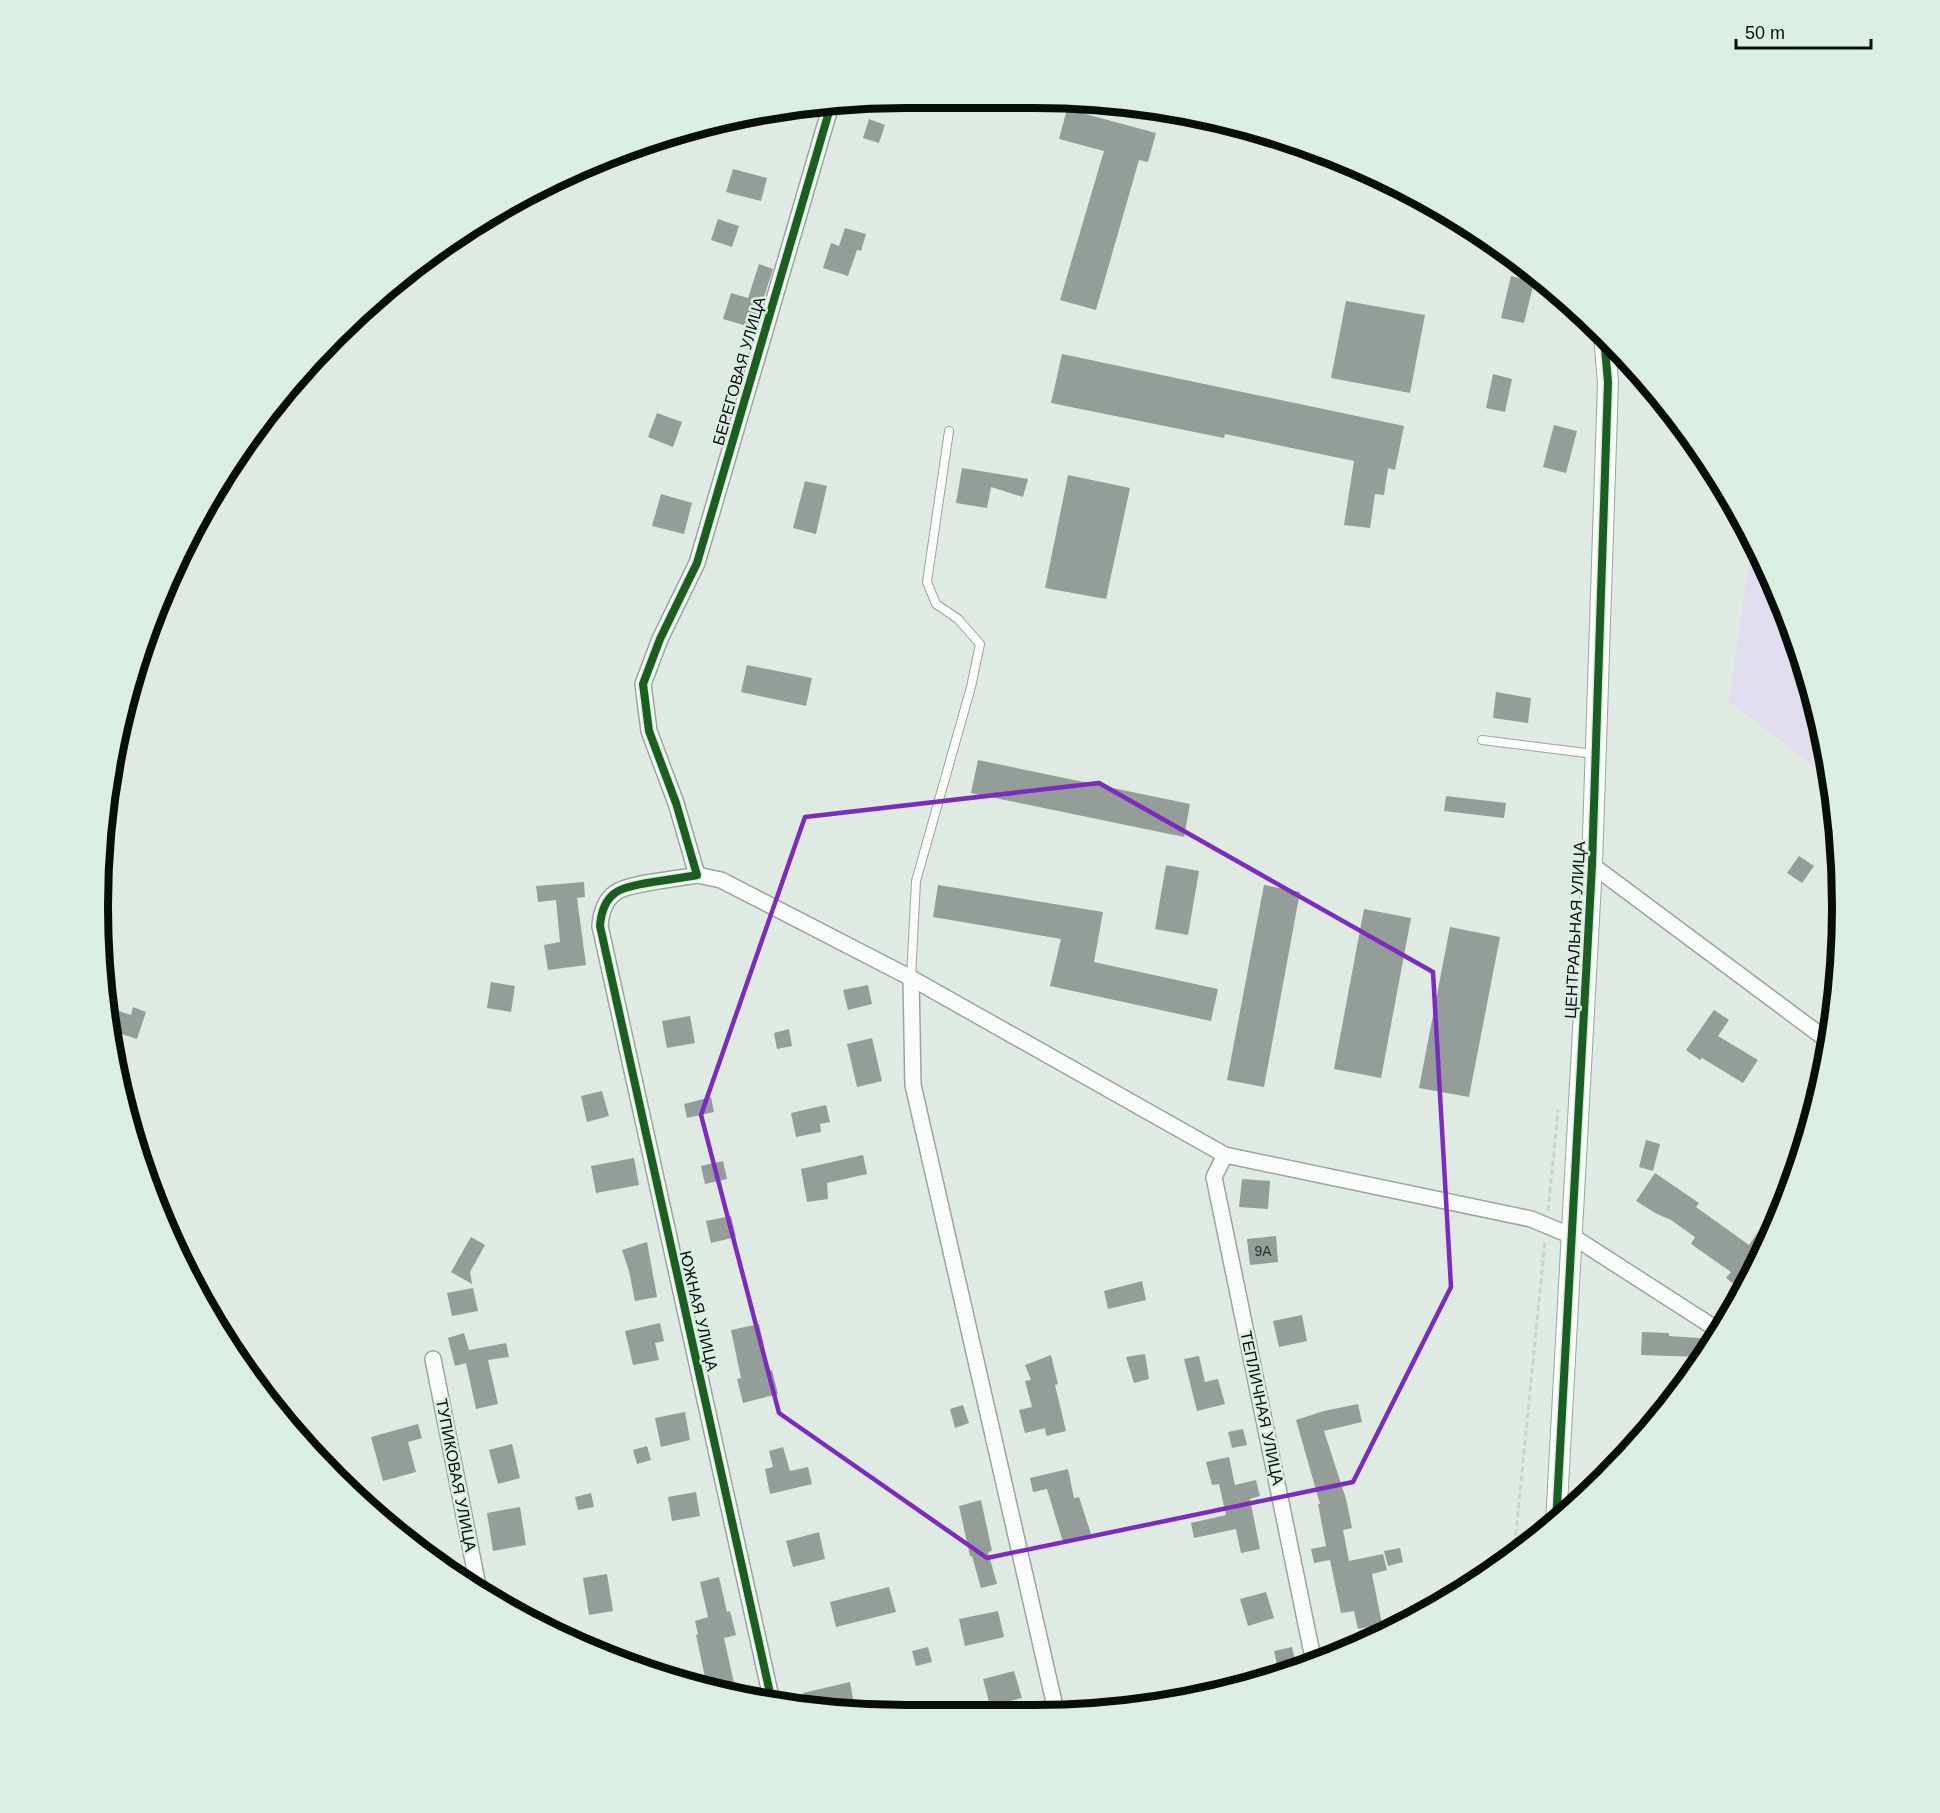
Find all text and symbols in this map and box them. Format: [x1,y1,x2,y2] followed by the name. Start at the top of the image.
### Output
[1736,12,1871,50] scale bar
[1745,23,1785,43] text: 50 m
[710,294,768,447] street label: БЕРЕГОВАЯ УЛИЦА
[1562,840,1588,1019] street label: ЦЕНТРАЛЬНАЯ УЛИЦА
[1254,1243,1272,1259] house number: 9А
[677,1249,721,1373] street label: ЮЖНАЯ УЛИЦА
[1237,1329,1287,1487] street label: ТЕПЛИЧНАЯ УЛИЦА
[433,1397,479,1553] street label: ТУПИКОВАЯ УЛИЦА

